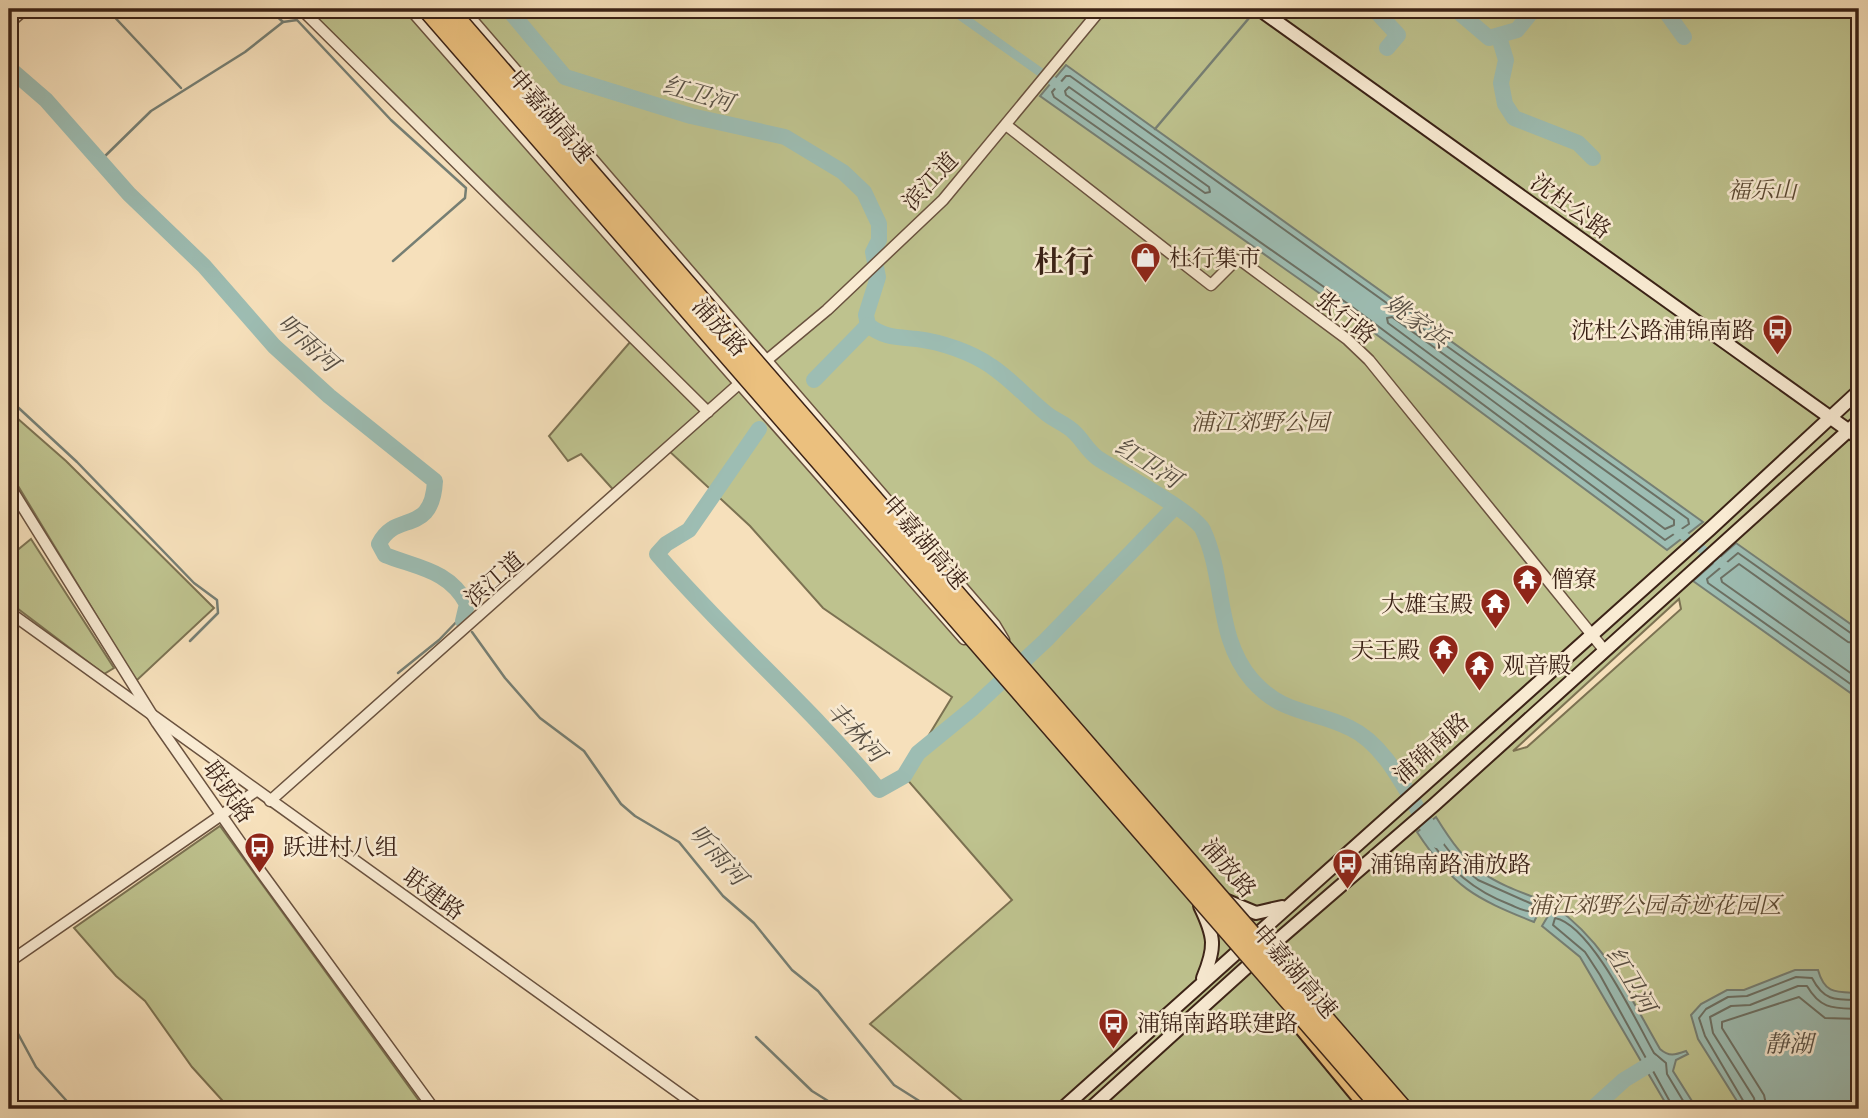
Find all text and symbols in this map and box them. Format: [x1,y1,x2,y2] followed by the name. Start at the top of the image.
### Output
[501,63,600,170] street label: 申嘉湖高速
[659,69,741,121] water label: 红卫河
[896,146,965,217] street label: 滨江道
[1524,167,1617,246] street label: 沈杜公路
[1728,175,1799,206] park label: 福乐山
[1129,241,1163,285] shop icon: 杜行集市
[1034,242,1094,283] district label: 杜行
[1169,243,1261,274] place label: 杜行集市
[1309,284,1382,351] street label: 张行路
[1378,287,1457,357] water label: 姚家浜
[685,291,754,363] street label: 浦放路
[270,307,348,382] water label: 听雨河
[1761,313,1795,357] bus stop icon: 沈杜公路浦锦南路
[1571,315,1755,346] place label: 沈杜公路浦锦南路
[1191,407,1333,438] park label: 浦江郊野公园
[1108,430,1190,499] water label: 红卫河
[875,489,974,596] street label: 申嘉湖高速
[458,545,531,614] street label: 滨江道
[1511,562,1545,606] temple icon: 僧寮
[1551,564,1597,595] place label: 僧寮
[1479,587,1513,631] temple icon: 大雄宝殿
[1381,589,1473,620] place label: 大雄宝殿
[1426,633,1460,677] temple icon: 天王殿
[1351,635,1420,666] place label: 天王殿
[1462,648,1496,692] temple icon: 观音殿
[1502,650,1571,681] place label: 观音殿
[819,695,895,773] water label: 丰林河
[1387,706,1476,791] street label: 浦锦南路
[196,755,261,829] street label: 联跃路
[681,818,757,896] water label: 听雨河
[243,830,277,874] bus stop icon: 跃进村八组
[283,832,398,863] place label: 跃进村八组
[1194,832,1263,905] street label: 浦放路
[1330,847,1364,891] bus stop icon: 浦锦南路浦放路
[1370,849,1531,880] place label: 浦锦南路浦放路
[397,862,471,927] street label: 联建路
[1529,890,1785,921] park label: 浦江郊野公园奇迹花园区
[1245,918,1344,1025] street label: 申嘉湖高速
[1598,941,1665,1023] water label: 红卫河
[1097,1006,1131,1050] bus stop icon: 浦锦南路联建路
[1137,1008,1298,1039] place label: 浦锦南路联建路
[1765,1028,1817,1061] water label: 静湖

